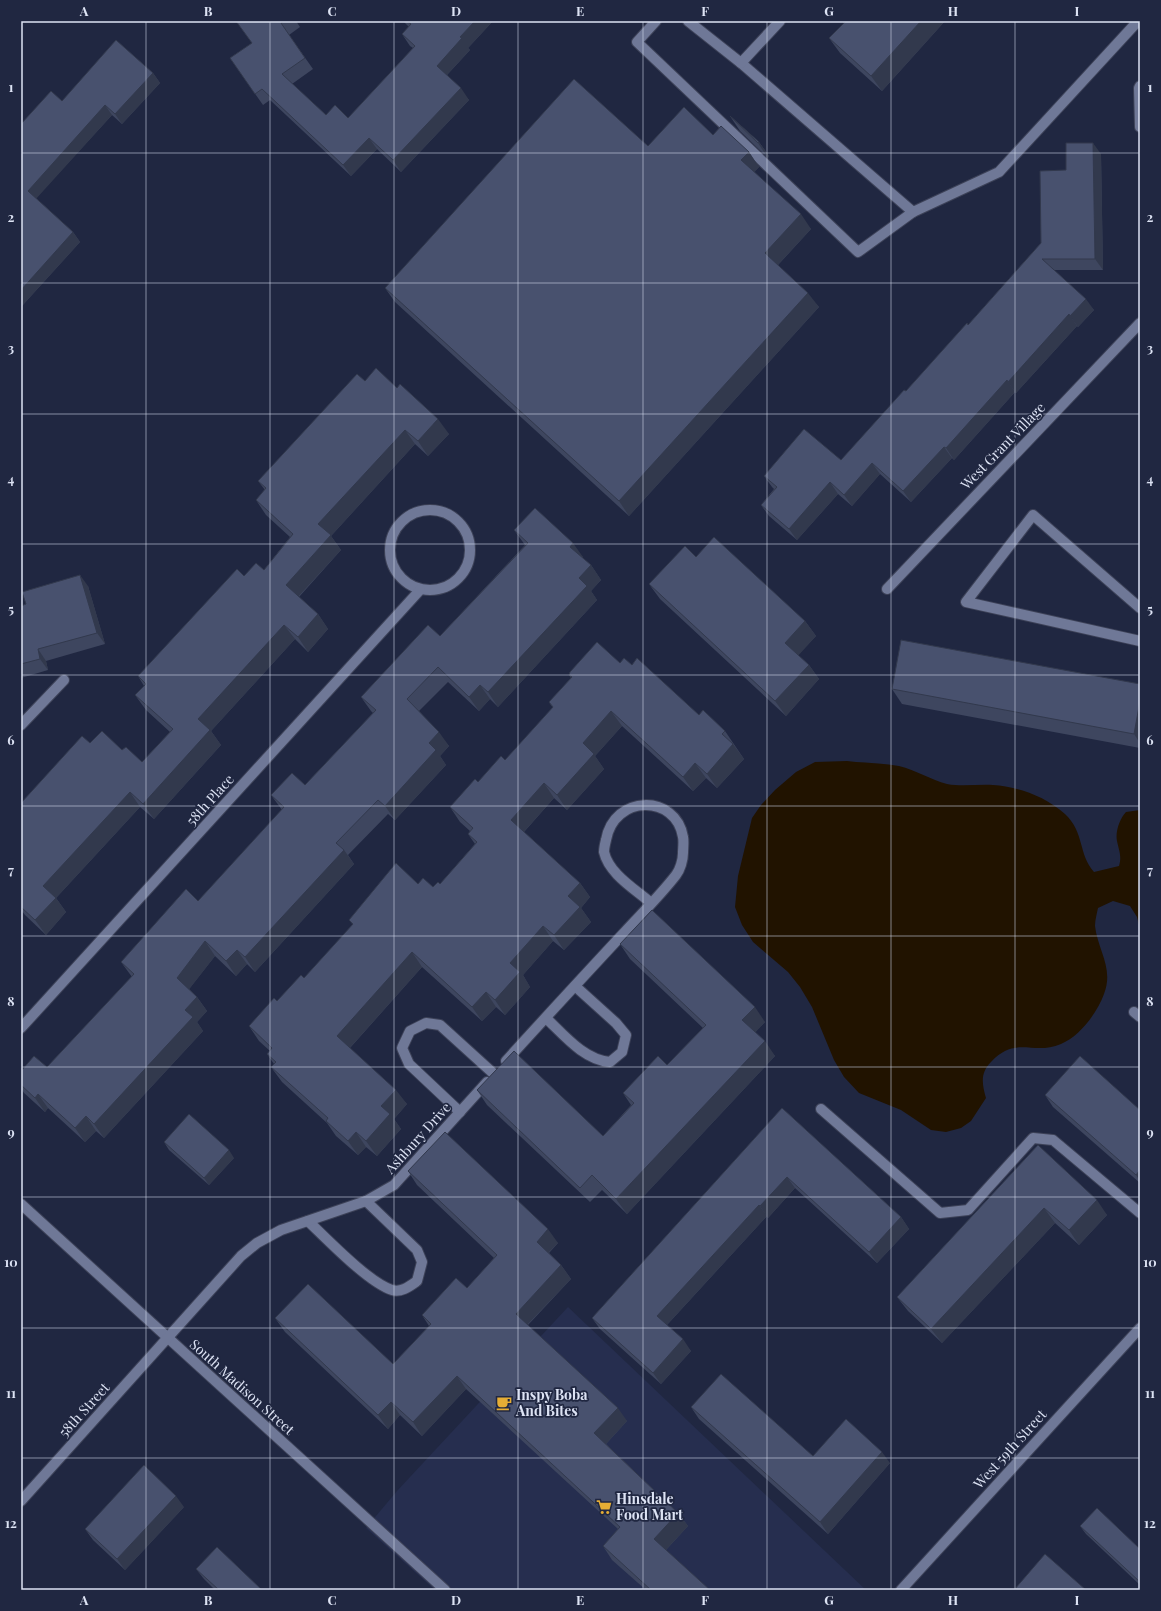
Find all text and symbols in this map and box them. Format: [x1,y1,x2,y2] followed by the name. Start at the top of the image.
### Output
[79,2,89,19] text: A
[204,2,213,19] text: B
[327,2,337,19] text: C
[451,2,461,19] text: D
[576,2,584,19] text: E
[701,2,709,19] text: F
[824,2,834,19] text: G
[948,2,958,19] text: H
[1075,2,1080,19] text: I
[9,78,14,95] text: 1
[1148,78,1153,95] text: 1
[8,208,15,225] text: 2
[1147,208,1154,225] text: 2
[8,339,14,356] text: 3
[1147,339,1153,356] text: 3
[955,398,1049,494] street label: West Grant Village
[8,470,15,487] text: 4
[1147,470,1154,487] text: 4
[8,600,14,617] text: 5
[1147,600,1153,617] text: 5
[7,731,15,748] text: 6
[1146,731,1154,748] text: 6
[182,770,238,829] street label: 58th Place
[8,861,14,878] text: 7
[1147,861,1153,878] text: 7
[7,992,15,1009] text: 8
[1146,992,1154,1009] text: 8
[380,1098,455,1178] street label: Ashbury Drive
[7,1123,15,1140] text: 9
[1146,1123,1154,1140] text: 9
[4,1253,18,1270] text: 10
[1143,1253,1157,1270] text: 10
[186,1334,300,1439] street label: South Madison Street
[54,1378,114,1441] street label: 58th Street
[6,1384,16,1401] text: 11
[1145,1384,1155,1401] text: 11
[515,1385,588,1420] place label: Inspy Boba And Bites
[495,1394,513,1412] cafe icon: Inspy Boba And Bites
[968,1404,1051,1493] street label: West 59th Street
[616,1489,683,1524] place label: Hinsdale Food Mart
[595,1498,613,1516] supermarket icon: Hinsdale Food Mart
[5,1514,17,1531] text: 12
[1144,1514,1156,1531] text: 12
[79,1591,89,1608] text: A
[204,1591,213,1608] text: B
[327,1591,337,1608] text: C
[451,1591,461,1608] text: D
[576,1591,584,1608] text: E
[701,1591,709,1608] text: F
[824,1591,834,1608] text: G
[948,1591,958,1608] text: H
[1075,1591,1080,1608] text: I

